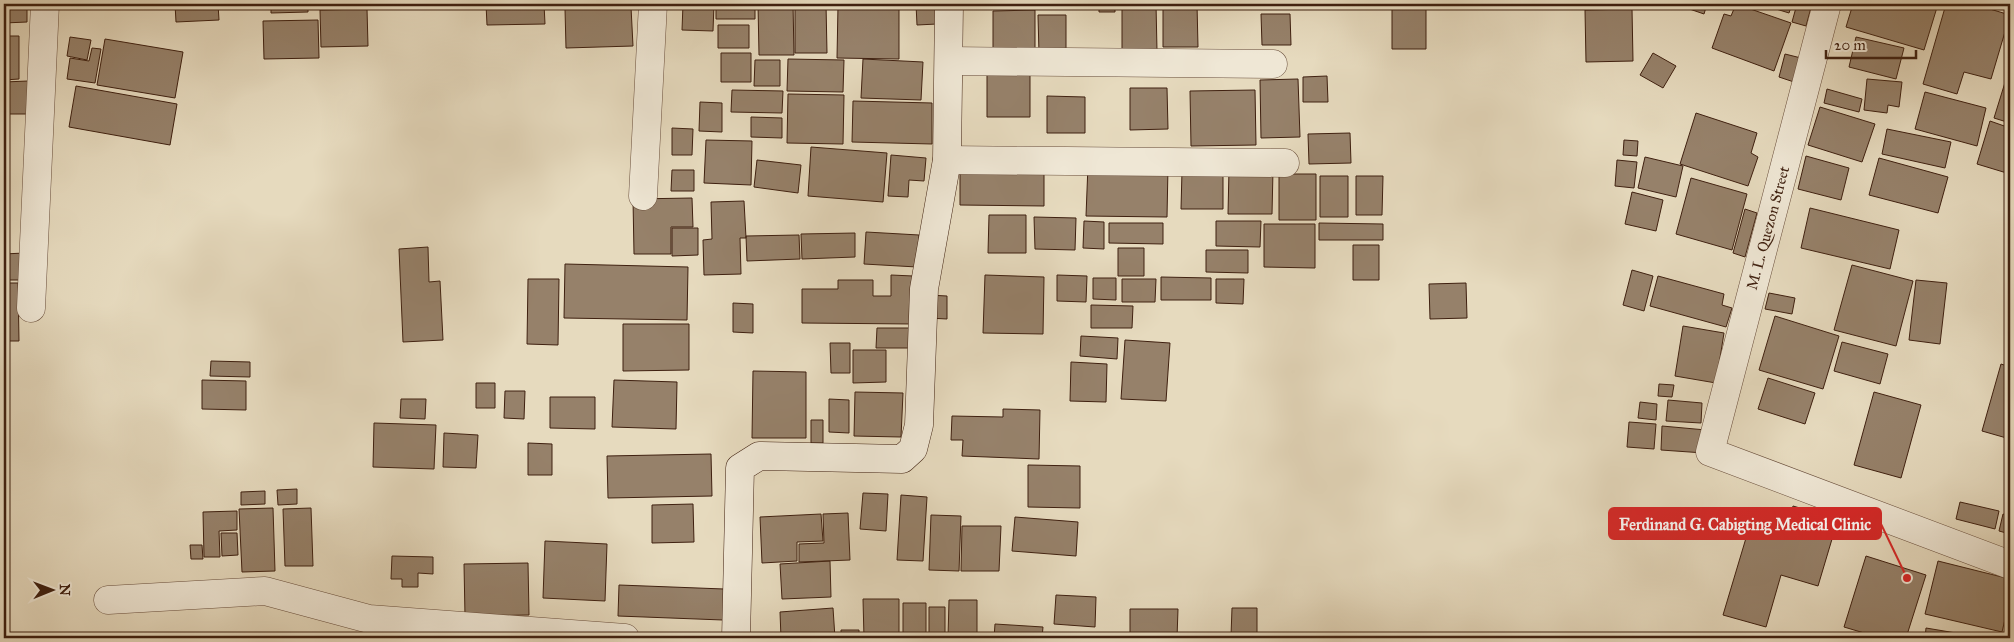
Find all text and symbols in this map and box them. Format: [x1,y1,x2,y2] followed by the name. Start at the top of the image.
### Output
[1826,28,1916,60] scale bar
[1834,36,1866,54] text: 20 m
[1743,164,1793,292] street label: M. L. Quezon Street
[1609,508,1881,539] callout: Ferdinand G. Cabigting Medical Clinic
[1619,515,1871,535] text: Ferdinand G. Cabigting Medical Clinic
[28,564,78,614] north arrow
[56,584,73,596] text: N

